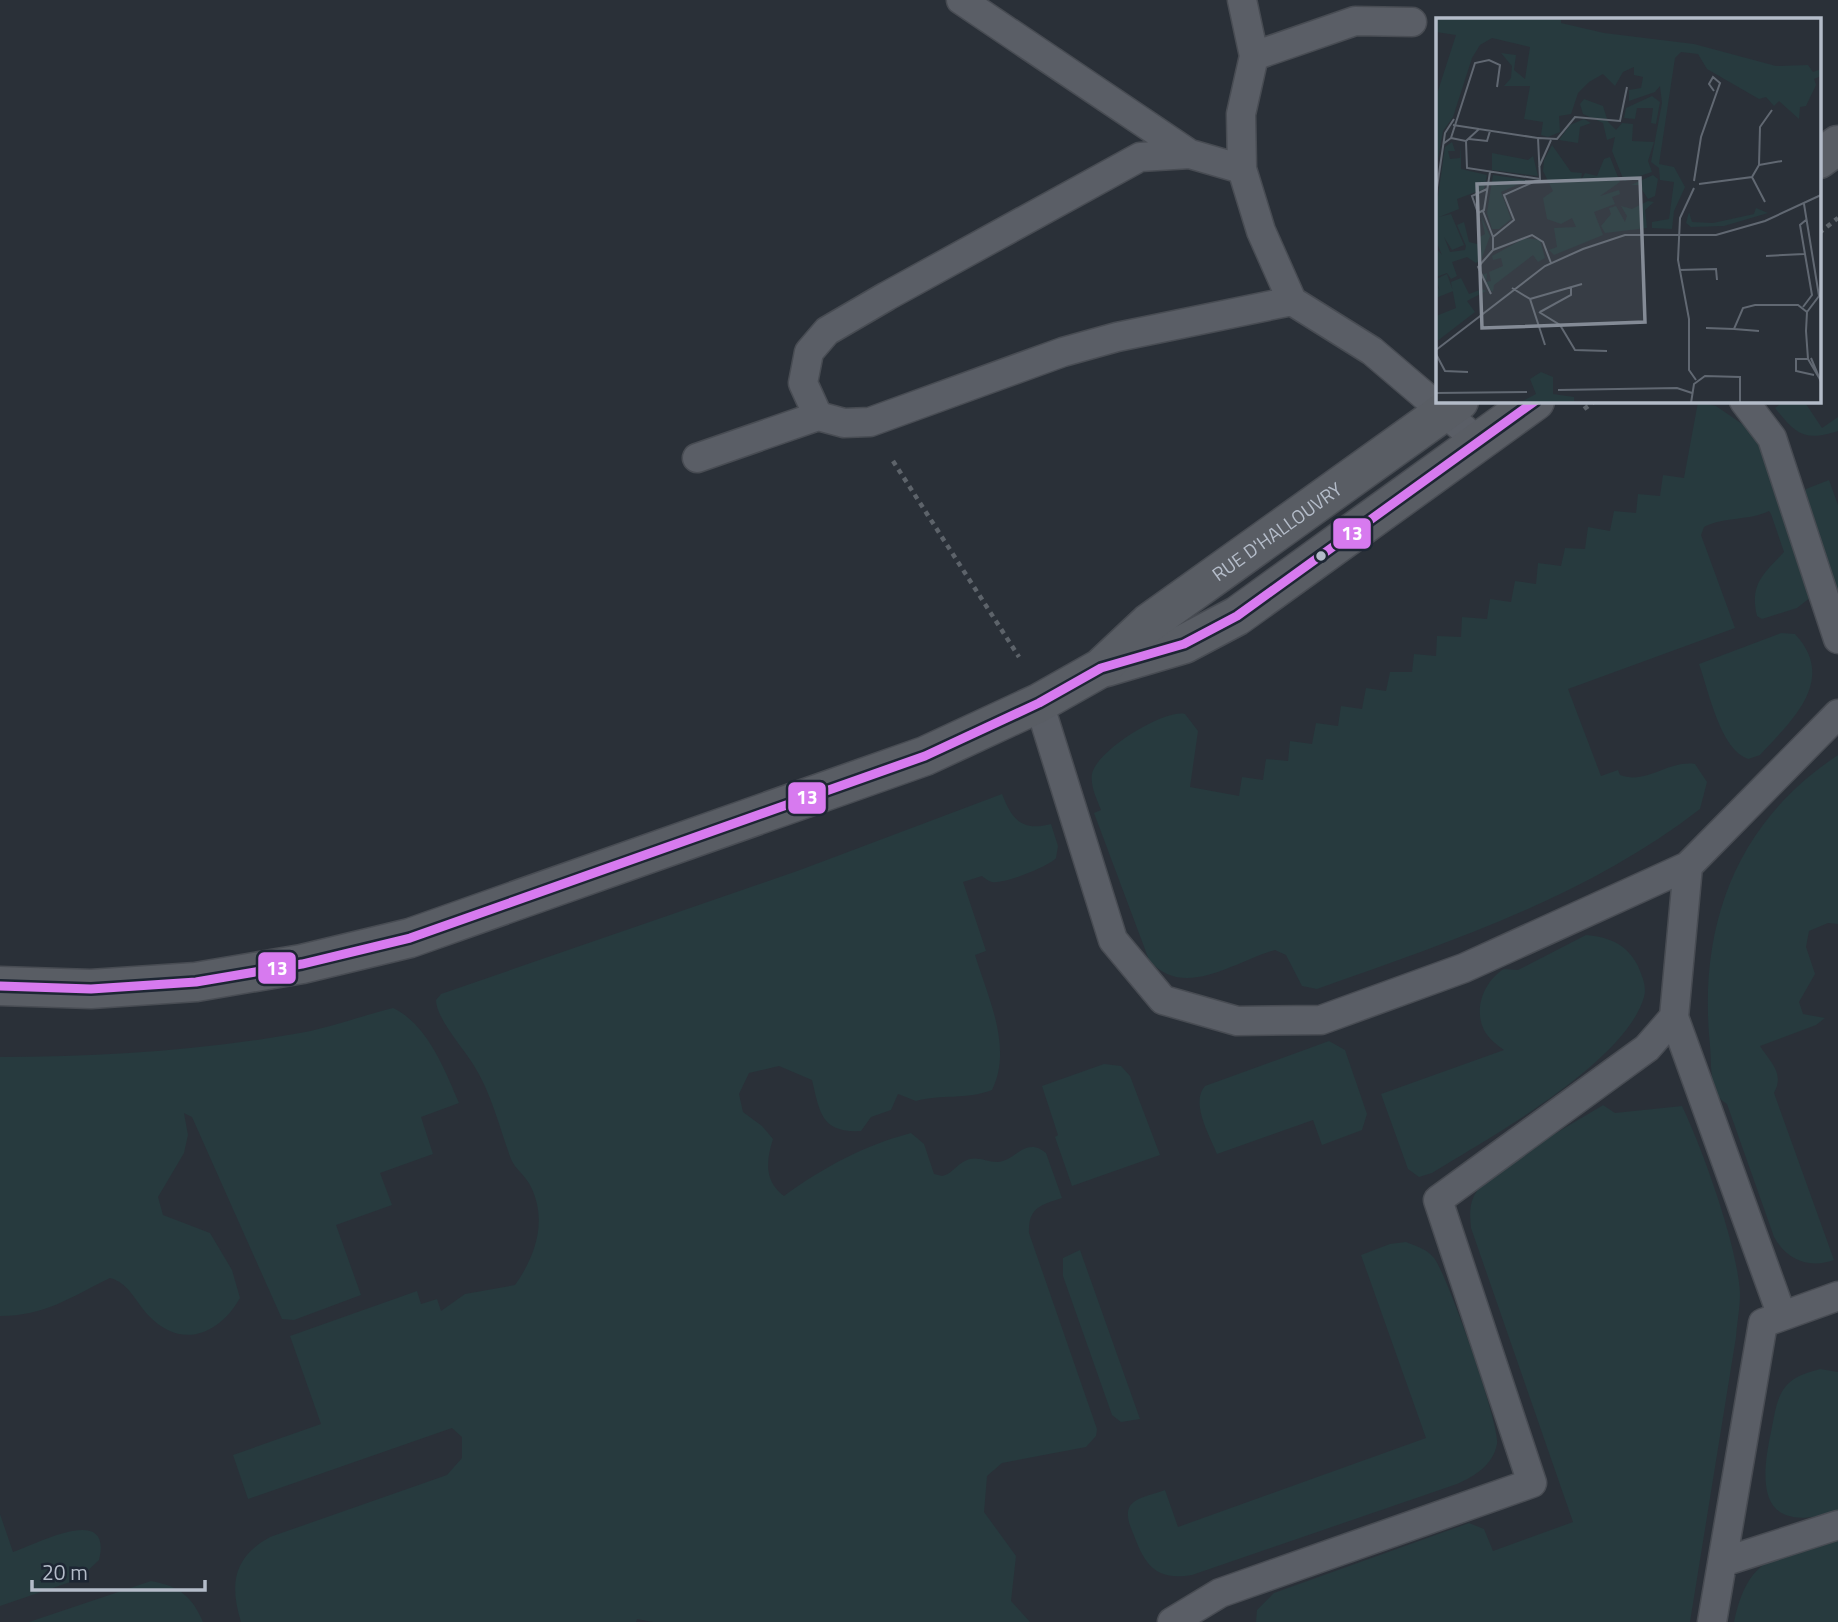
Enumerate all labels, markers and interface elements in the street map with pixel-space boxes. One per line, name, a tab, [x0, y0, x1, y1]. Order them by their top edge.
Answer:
inset map	[1436, 18, 1820, 402]
street label: RUE D'HALLOUVRY	[1205, 474, 1348, 588]
line badge: 13	[1332, 517, 1372, 550]
text: 13	[1341, 518, 1363, 547]
unlabelled marker	[1314, 549, 1328, 563]
line badge: 13	[787, 781, 827, 815]
text: 13	[796, 782, 818, 811]
line badge: 13	[257, 951, 297, 985]
text: 13	[266, 953, 288, 982]
scale bar	[32, 1548, 205, 1592]
text: 20 m	[42, 1556, 88, 1588]

